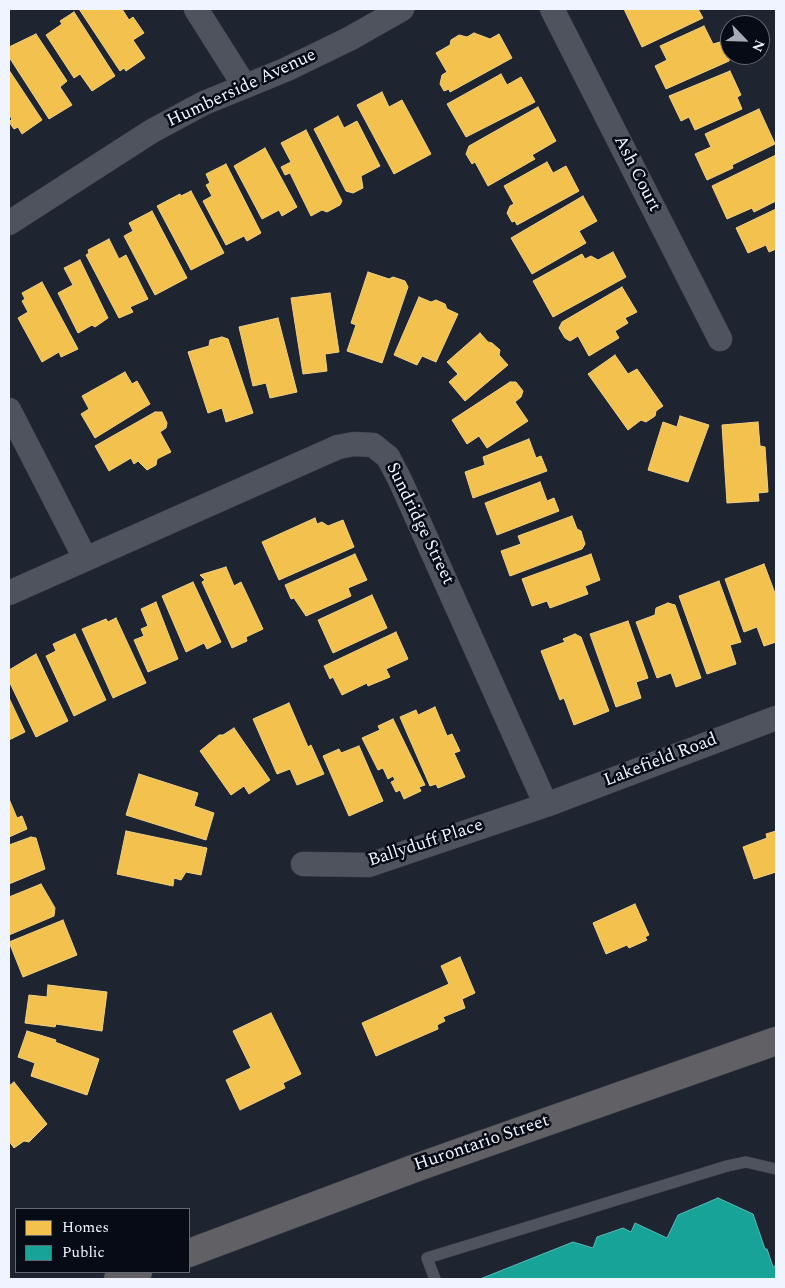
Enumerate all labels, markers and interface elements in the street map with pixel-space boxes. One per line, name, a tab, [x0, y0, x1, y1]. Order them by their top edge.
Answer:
north arrow	[720, 15, 770, 65]
text: N	[746, 36, 770, 55]
street label: Humberside Avenue	[164, 45, 320, 133]
street label: Ash Court	[608, 132, 664, 216]
street label: Sundridge Street	[380, 459, 458, 589]
street label: Lakefield Road	[601, 730, 721, 792]
street label: Ballyduff Place	[366, 815, 486, 873]
street label: Hurontario Street	[412, 1111, 552, 1177]
legend	[15, 1208, 190, 1273]
text: Homes	[62, 1216, 109, 1239]
text: Public	[62, 1241, 105, 1264]

